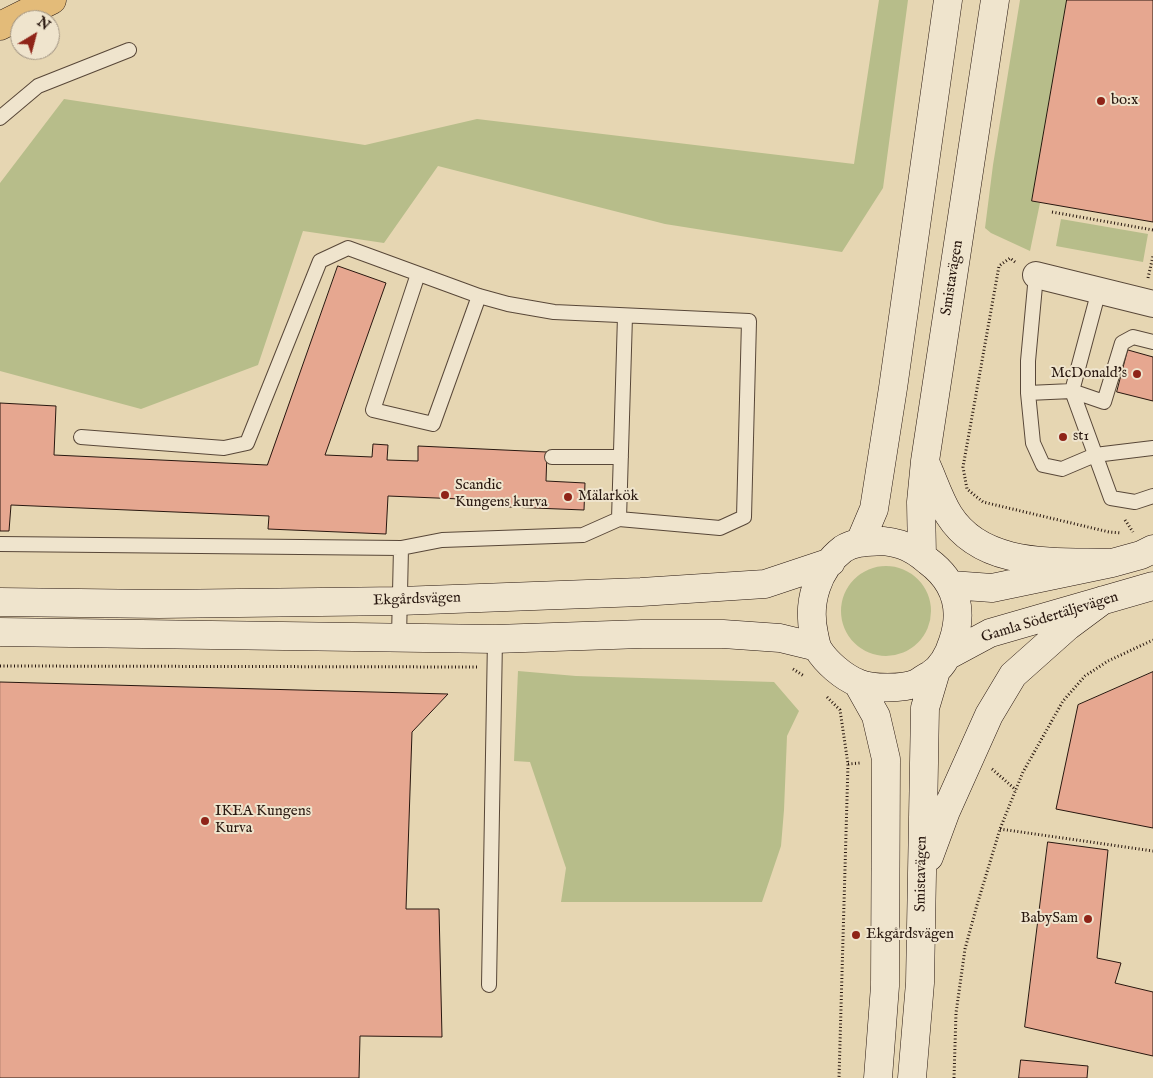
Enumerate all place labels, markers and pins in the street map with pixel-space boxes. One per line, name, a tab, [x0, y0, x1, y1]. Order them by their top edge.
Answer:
place label: bo:x	[1111, 92, 1138, 110]
marker: bo:x	[1095, 95, 1107, 107]
place label: McDonald's	[1051, 365, 1127, 383]
marker: McDonald's	[1131, 368, 1143, 380]
place label: st1	[1073, 428, 1089, 446]
marker: st1	[1057, 431, 1069, 443]
place label: Scandic Kungens kurva	[455, 477, 548, 512]
place label: Mälarkök	[578, 488, 639, 506]
marker: Scandic Kungens kurva	[439, 489, 451, 501]
marker: Mälarkök	[562, 491, 574, 503]
place label: IKEA Kungens Kurva	[215, 803, 311, 838]
marker: IKEA Kungens Kurva	[199, 815, 211, 827]
place label: BabySam	[1021, 910, 1078, 928]
marker: BabySam	[1082, 913, 1094, 925]
place label: Ekgårdsvägen	[866, 926, 954, 944]
marker: Ekgårdsvägen	[850, 929, 862, 941]

